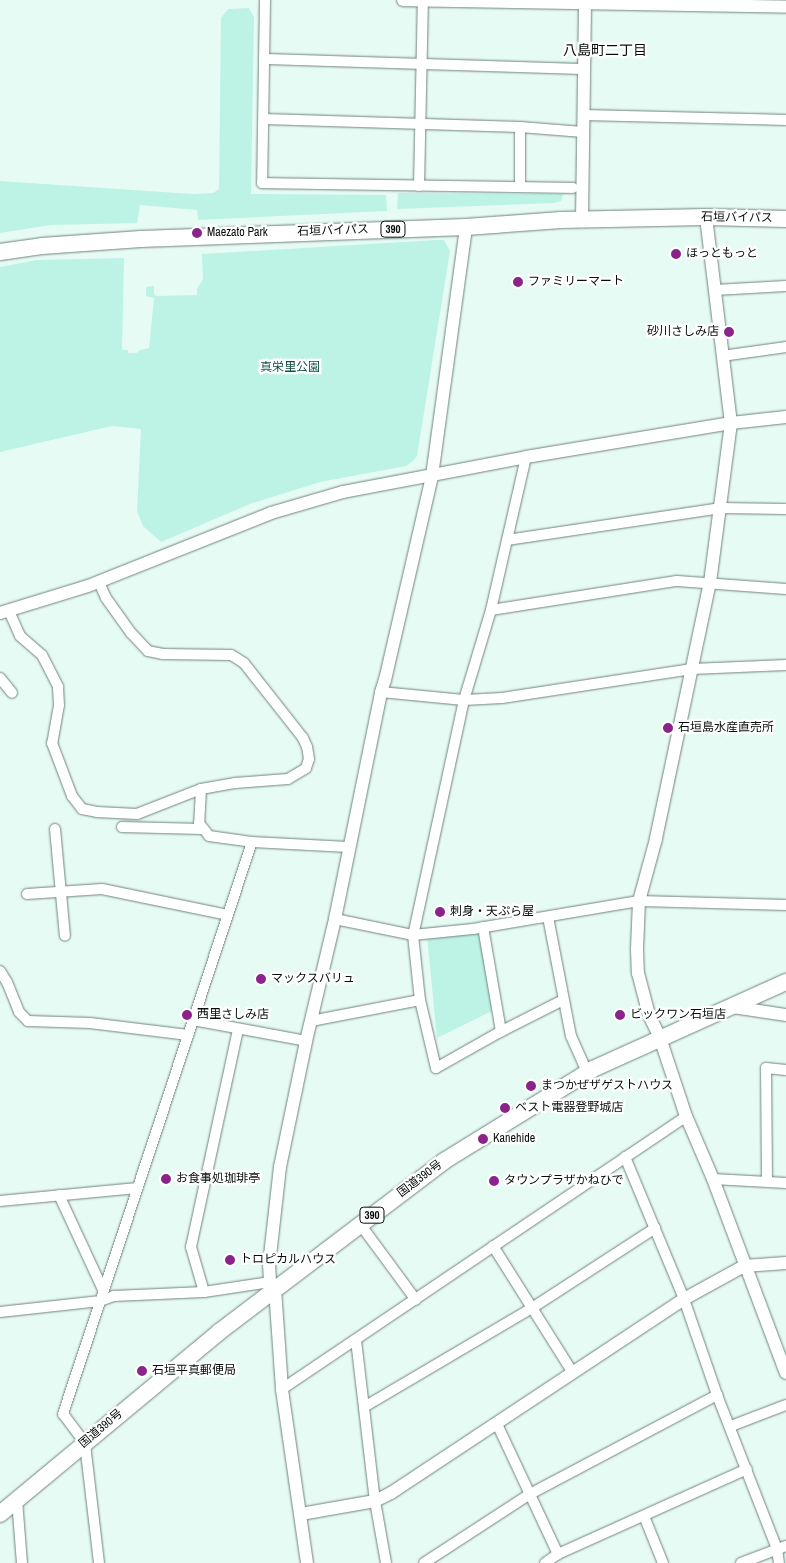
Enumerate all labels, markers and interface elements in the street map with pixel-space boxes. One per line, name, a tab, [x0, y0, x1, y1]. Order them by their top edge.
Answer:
district label: 八島町二丁目	[563, 42, 647, 58]
street label: 石垣バイパス	[701, 210, 773, 226]
road number: 390	[379, 220, 407, 238]
street label: 石垣バイパス	[297, 223, 369, 239]
place label: Maezato Park	[207, 226, 268, 240]
marker: Maezato Park	[191, 227, 203, 239]
place label: ほっともっと	[686, 247, 758, 261]
marker: ほっともっと	[670, 248, 682, 260]
place label: ファミリーマート	[528, 275, 624, 289]
marker: ファミリーマート	[512, 276, 524, 288]
place label: 砂川さしみ店	[647, 325, 719, 339]
marker: 砂川さしみ店	[723, 326, 735, 338]
park label: 真栄里公園	[260, 361, 320, 375]
place label: 石垣島水産直売所	[678, 721, 774, 735]
marker: 石垣島水産直売所	[662, 722, 674, 734]
place label: 刺身・天ぷら屋	[450, 905, 534, 919]
marker: 刺身・天ぷら屋	[434, 906, 446, 918]
place label: マックスバリュ	[271, 972, 355, 986]
marker: マックスバリュ	[255, 973, 267, 985]
place label: 西里さしみ店	[197, 1008, 269, 1022]
place label: ビックワン石垣店	[630, 1008, 726, 1022]
marker: 西里さしみ店	[181, 1009, 193, 1021]
marker: ビックワン石垣店	[614, 1009, 626, 1021]
place label: まつかぜザゲストハウス	[541, 1079, 673, 1093]
marker: まつかぜザゲストハウス	[525, 1080, 537, 1092]
place label: ベスト電器登野城店	[515, 1101, 623, 1115]
marker: ベスト電器登野城店	[499, 1102, 511, 1114]
place label: Kanehide	[493, 1132, 535, 1146]
marker: Kanehide	[477, 1133, 489, 1145]
street label: 国道390号	[395, 1157, 445, 1201]
place label: お食事処珈琲亭	[176, 1172, 260, 1186]
marker: お食事処珈琲亭	[160, 1173, 172, 1185]
place label: タウンプラザかねひで	[504, 1174, 624, 1188]
marker: タウンプラザかねひで	[488, 1175, 500, 1187]
road number: 390	[358, 1206, 386, 1224]
place label: トロピカルハウス	[240, 1253, 336, 1267]
marker: トロピカルハウス	[224, 1254, 236, 1266]
place label: 石垣平真郵便局	[152, 1364, 236, 1378]
marker: 石垣平真郵便局	[136, 1365, 148, 1377]
street label: 国道390号	[76, 1407, 126, 1451]

